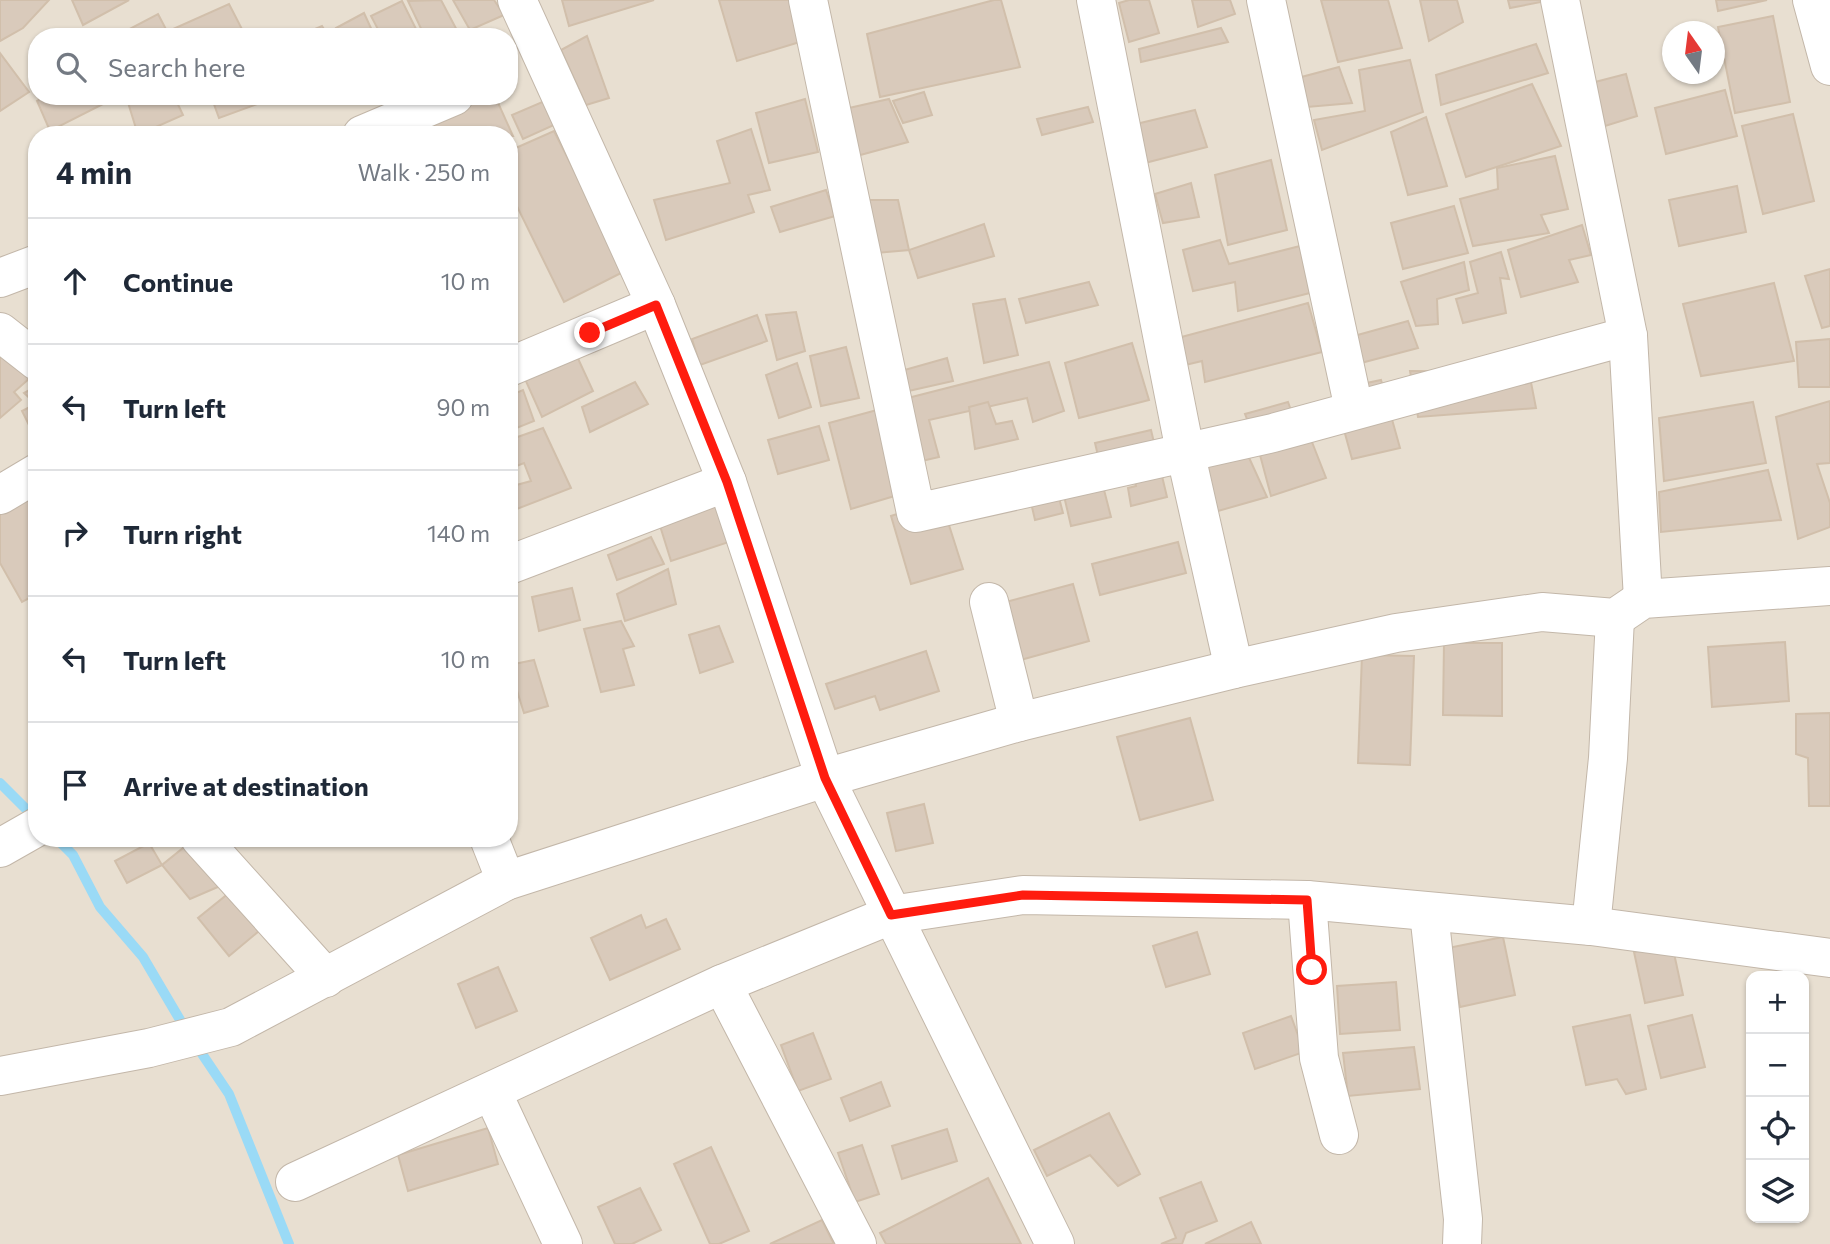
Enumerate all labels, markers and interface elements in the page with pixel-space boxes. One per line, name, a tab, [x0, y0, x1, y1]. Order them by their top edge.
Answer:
north arrow	[1662, 21, 1725, 84]
search box	[28, 28, 518, 105]
icon: search	[52, 48, 90, 86]
text: Search here	[108, 51, 246, 82]
text: 4 min	[56, 153, 132, 190]
text: Walk · 250 m	[358, 158, 490, 186]
icon: ahead	[56, 262, 94, 300]
text: Continue	[123, 266, 233, 297]
text: 10 m	[441, 267, 490, 295]
route end	[574, 317, 605, 348]
icon: left	[56, 388, 94, 426]
text: Turn left	[123, 392, 226, 423]
text: 90 m	[437, 393, 490, 421]
icon: right	[56, 514, 94, 552]
text: Turn right	[123, 518, 242, 549]
text: 140 m	[427, 519, 490, 547]
icon: left	[56, 640, 94, 678]
text: Turn left	[123, 644, 226, 675]
text: 10 m	[441, 645, 490, 673]
icon: arrive	[56, 766, 94, 804]
text: Arrive at destination	[123, 770, 369, 801]
route start	[1296, 954, 1327, 985]
map controls	[1746, 971, 1809, 1223]
button: +	[1746, 971, 1809, 1034]
button: −	[1746, 1034, 1809, 1097]
button: locate	[1746, 1097, 1809, 1160]
button: layers	[1746, 1160, 1809, 1223]

